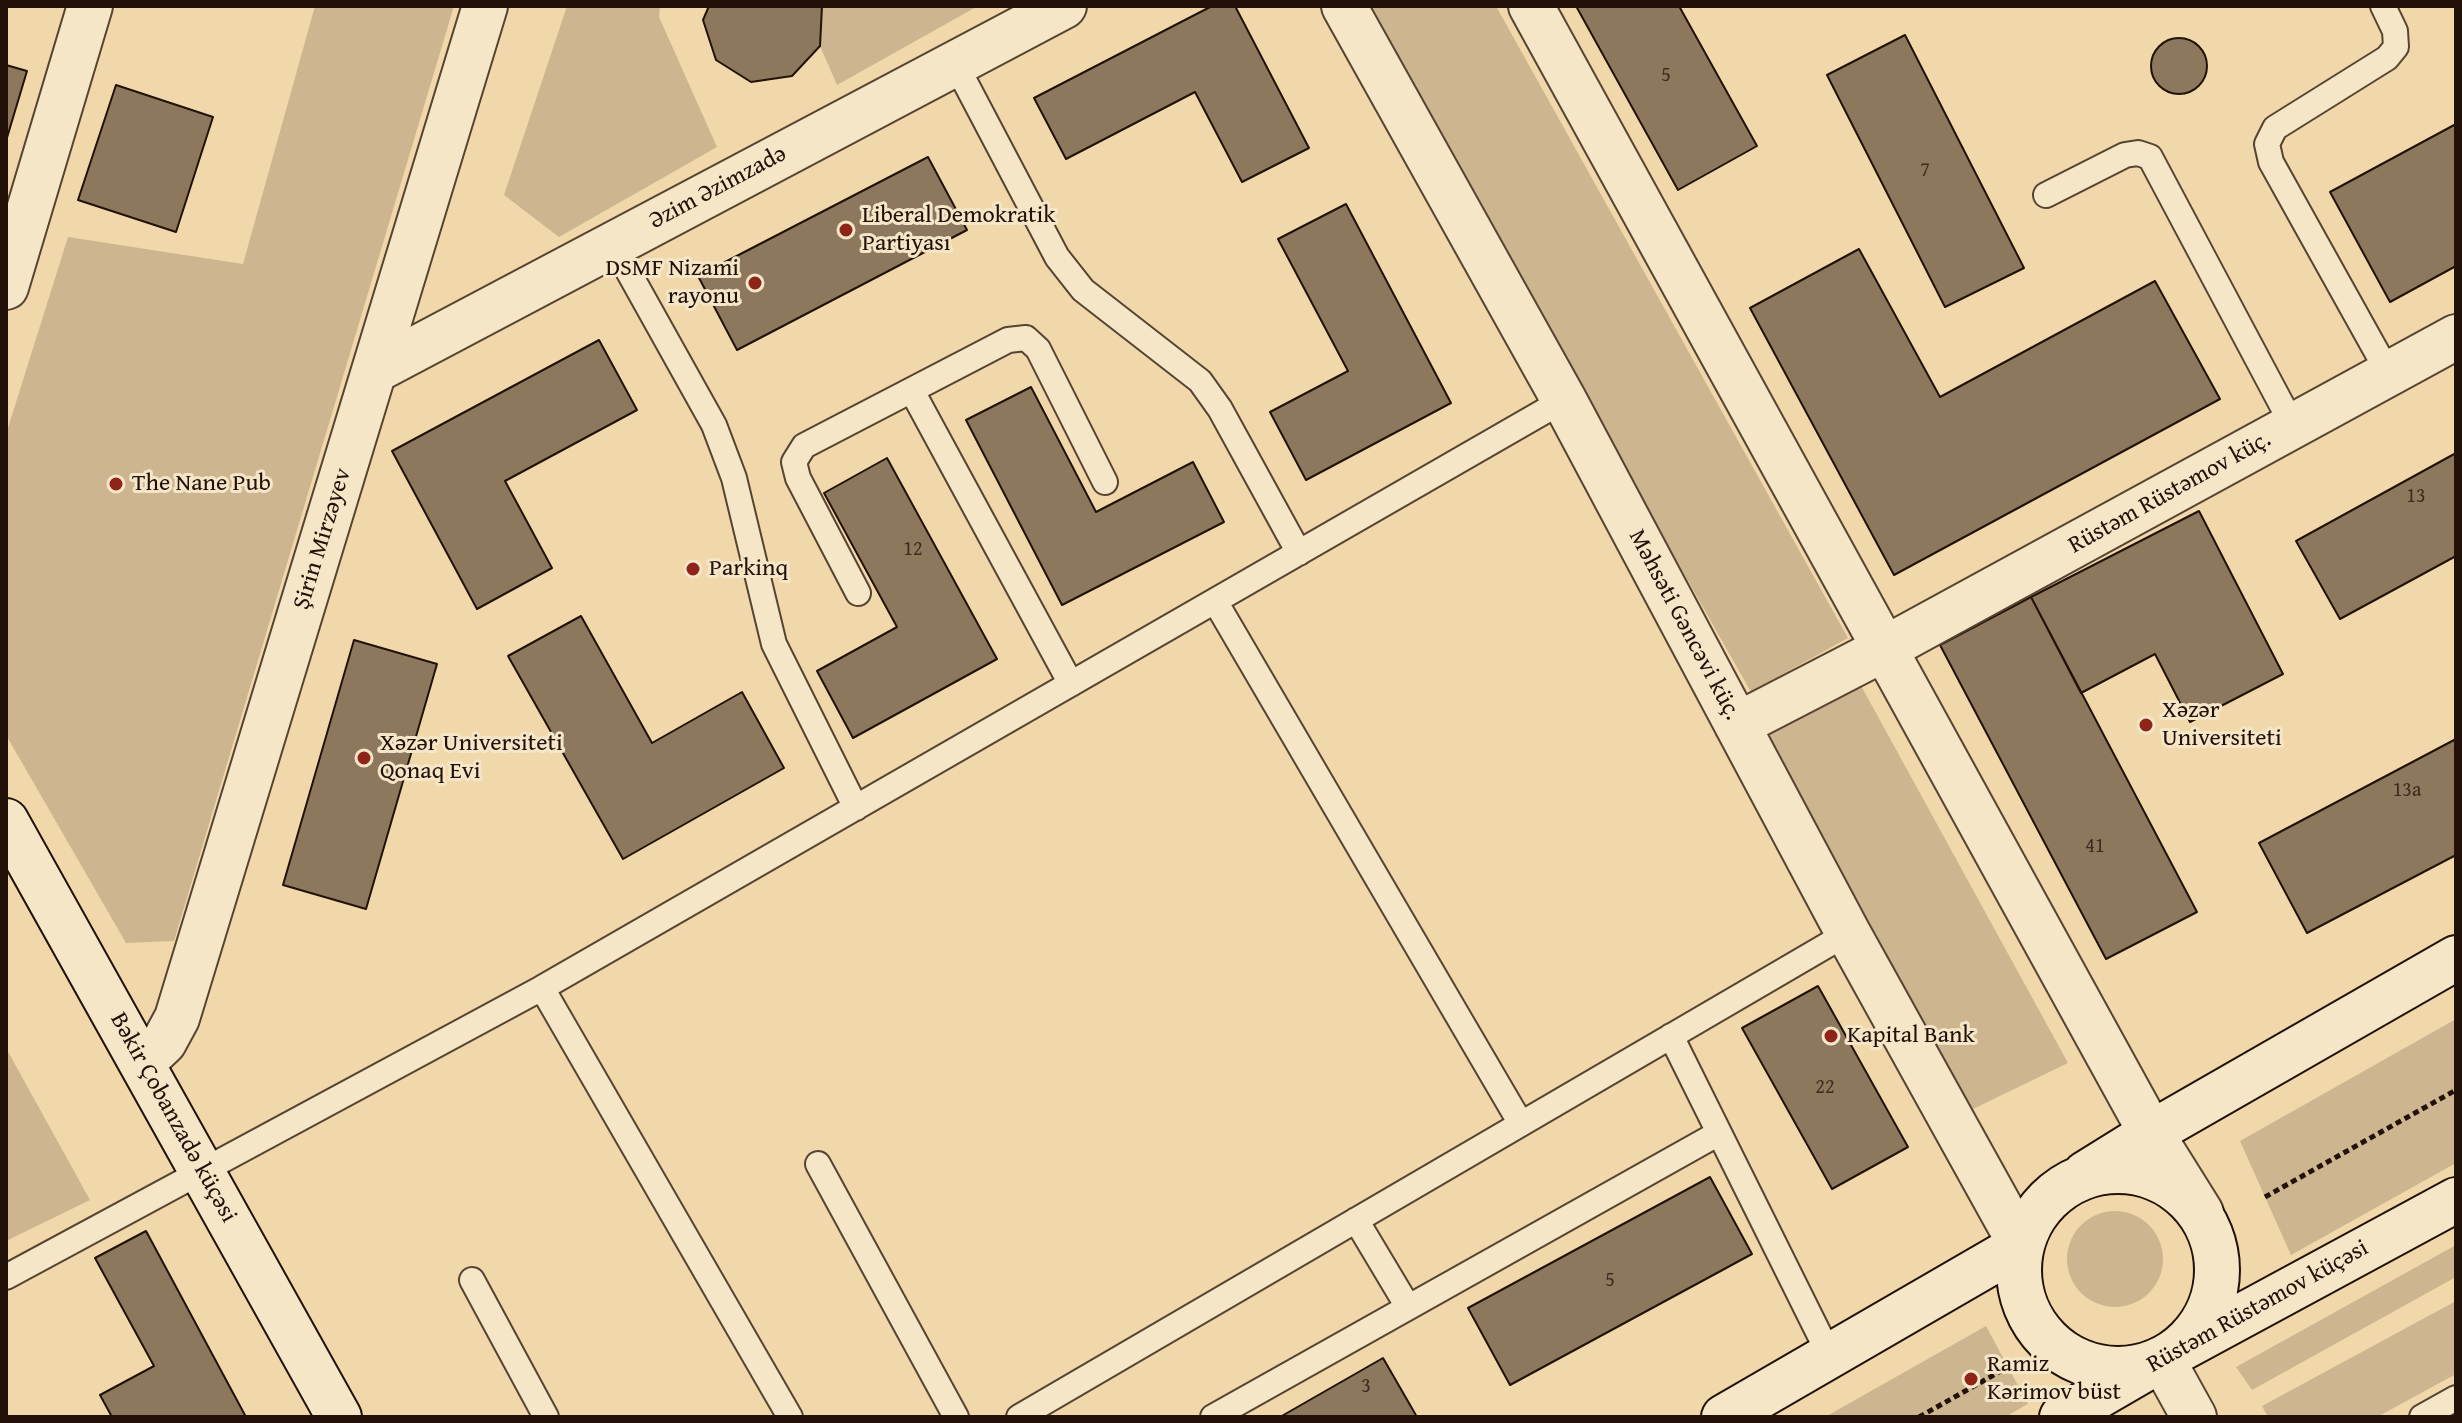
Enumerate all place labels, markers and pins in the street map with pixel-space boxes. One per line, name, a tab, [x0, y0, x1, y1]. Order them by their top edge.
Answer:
place label: Liberal Demokratik Partiyası	[862, 202, 1055, 258]
marker: Liberal Demokratik Partiyası	[837, 221, 855, 239]
place label: DSMF Nizami rayonu	[605, 255, 739, 311]
marker: DSMF Nizami rayonu	[746, 274, 764, 292]
place label: The Nane Pub	[132, 470, 271, 498]
marker: The Nane Pub	[107, 475, 125, 493]
place label: Parkinq	[709, 555, 788, 583]
marker: Parkinq	[684, 560, 702, 578]
place label: Xəzər Universiteti	[2162, 697, 2282, 753]
marker: Xəzər Universiteti	[2137, 716, 2155, 734]
place label: Xəzər Universiteti Qonaq Evi	[380, 730, 563, 786]
marker: Xəzər Universiteti Qonaq Evi	[355, 749, 373, 767]
place label: Kapital Bank	[1847, 1022, 1975, 1050]
marker: Kapital Bank	[1822, 1027, 1840, 1045]
place label: Ramiz Kərimov büst	[1987, 1351, 2121, 1407]
marker: Ramiz Kərimov büst	[1962, 1370, 1980, 1388]

